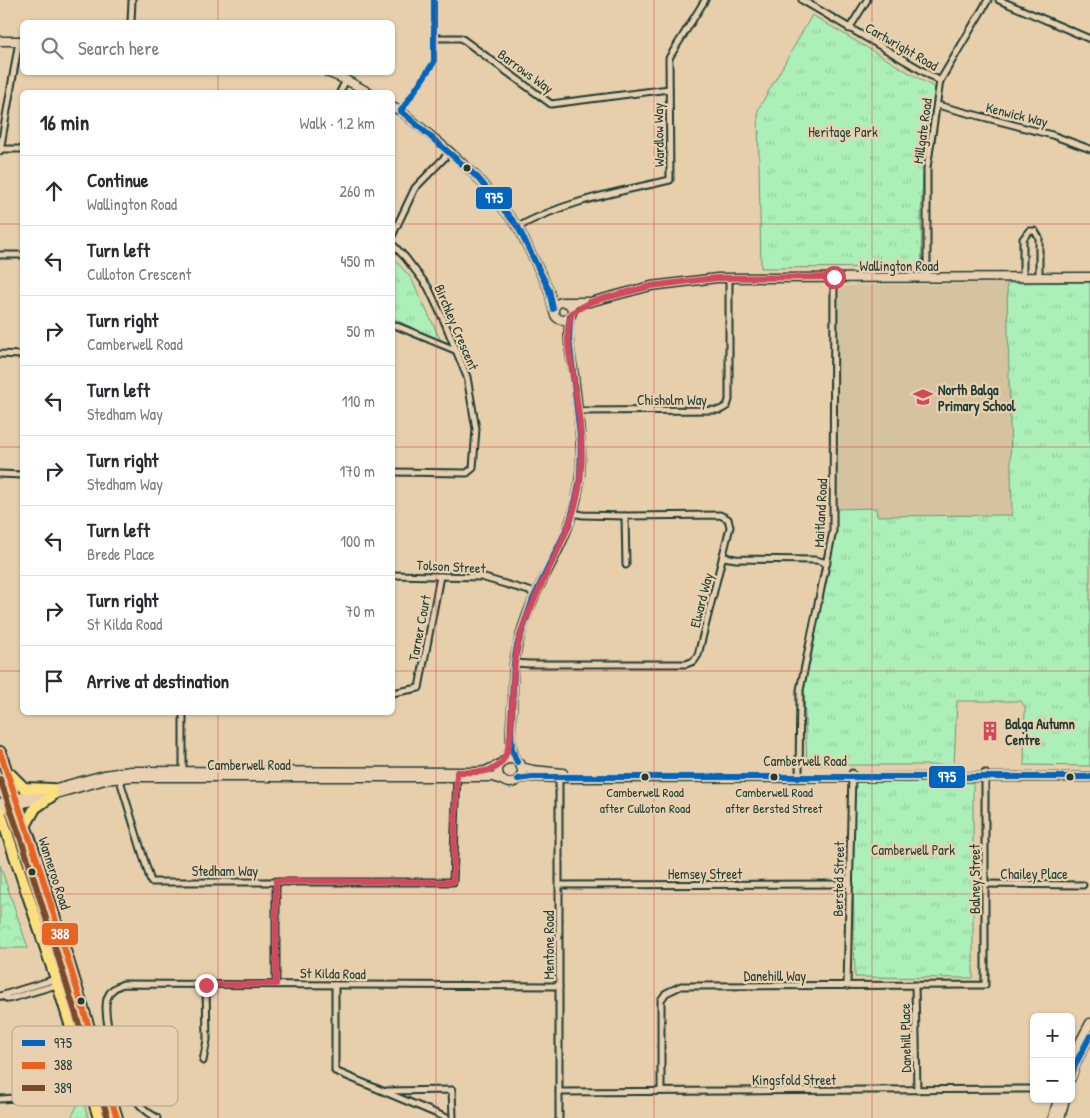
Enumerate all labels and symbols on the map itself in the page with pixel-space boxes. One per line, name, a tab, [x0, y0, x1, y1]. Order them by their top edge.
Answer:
street label: Cartwright Road	[861, 17, 942, 76]
street label: Barrows Way	[494, 44, 558, 98]
street label: Millgate Road	[908, 97, 937, 165]
street label: Kenwick Way	[984, 97, 1050, 132]
street label: Wardlow Way	[648, 103, 669, 167]
park label: Heritage Park	[808, 122, 878, 142]
unlabelled marker	[462, 163, 472, 173]
line badge: 975	[475, 186, 513, 210]
text: 975	[485, 188, 503, 207]
street label: Wallington Road	[860, 256, 939, 276]
route start	[823, 266, 846, 289]
street label: Birchley Crescent	[429, 281, 484, 373]
place label: North Balga Primary School	[938, 380, 1016, 417]
school or university icon: North Balga Primary School	[912, 386, 934, 408]
street label: Chisholm Way	[637, 390, 707, 410]
street label: Maitland Road	[809, 478, 831, 548]
street label: Tolson Street	[416, 555, 486, 577]
street label: Elward Way	[685, 570, 718, 630]
street label: Tarner Court	[403, 593, 435, 663]
place label: Balga Autumn Centre	[1005, 714, 1075, 749]
building icon: Balga Autumn Centre	[979, 720, 1001, 742]
street label: Camberwell Road	[763, 751, 847, 770]
street label: Camberwell Road	[207, 755, 291, 774]
line badge: 975	[928, 765, 966, 789]
text: 975	[938, 767, 956, 786]
marker: Camberwell Road after Culloton Road	[640, 772, 650, 782]
marker: Camberwell Road after Bersted Street	[769, 772, 779, 782]
unlabelled marker	[1065, 772, 1075, 782]
place label: Camberwell Road after Culloton Road	[600, 783, 690, 817]
place label: Camberwell Road after Bersted Street	[725, 783, 823, 817]
street label: Wanneroo Road	[34, 834, 76, 912]
park label: Camberwell Park	[871, 840, 955, 859]
street label: Bersted Street	[828, 841, 848, 917]
street label: Balney Street	[965, 844, 985, 914]
street label: Stedham Way	[192, 861, 258, 881]
street label: Hemsey Street	[668, 864, 742, 884]
street label: Chailey Place	[1000, 864, 1068, 884]
unlabelled marker	[27, 867, 37, 877]
street label: Mentone Road	[539, 910, 558, 979]
line badge: 388	[41, 922, 79, 946]
text: 388	[51, 924, 69, 943]
street label: St Kilda Road	[300, 963, 367, 983]
street label: Danehill Way	[744, 966, 806, 986]
route end	[195, 974, 218, 997]
unlabelled marker	[76, 996, 86, 1006]
street label: Danehill Place	[895, 1003, 915, 1073]
legend	[12, 1026, 178, 1106]
text: 975	[54, 1033, 72, 1052]
text: 388	[54, 1055, 72, 1074]
street label: Kingsfold Street	[752, 1070, 836, 1090]
text: 389	[54, 1078, 71, 1097]

